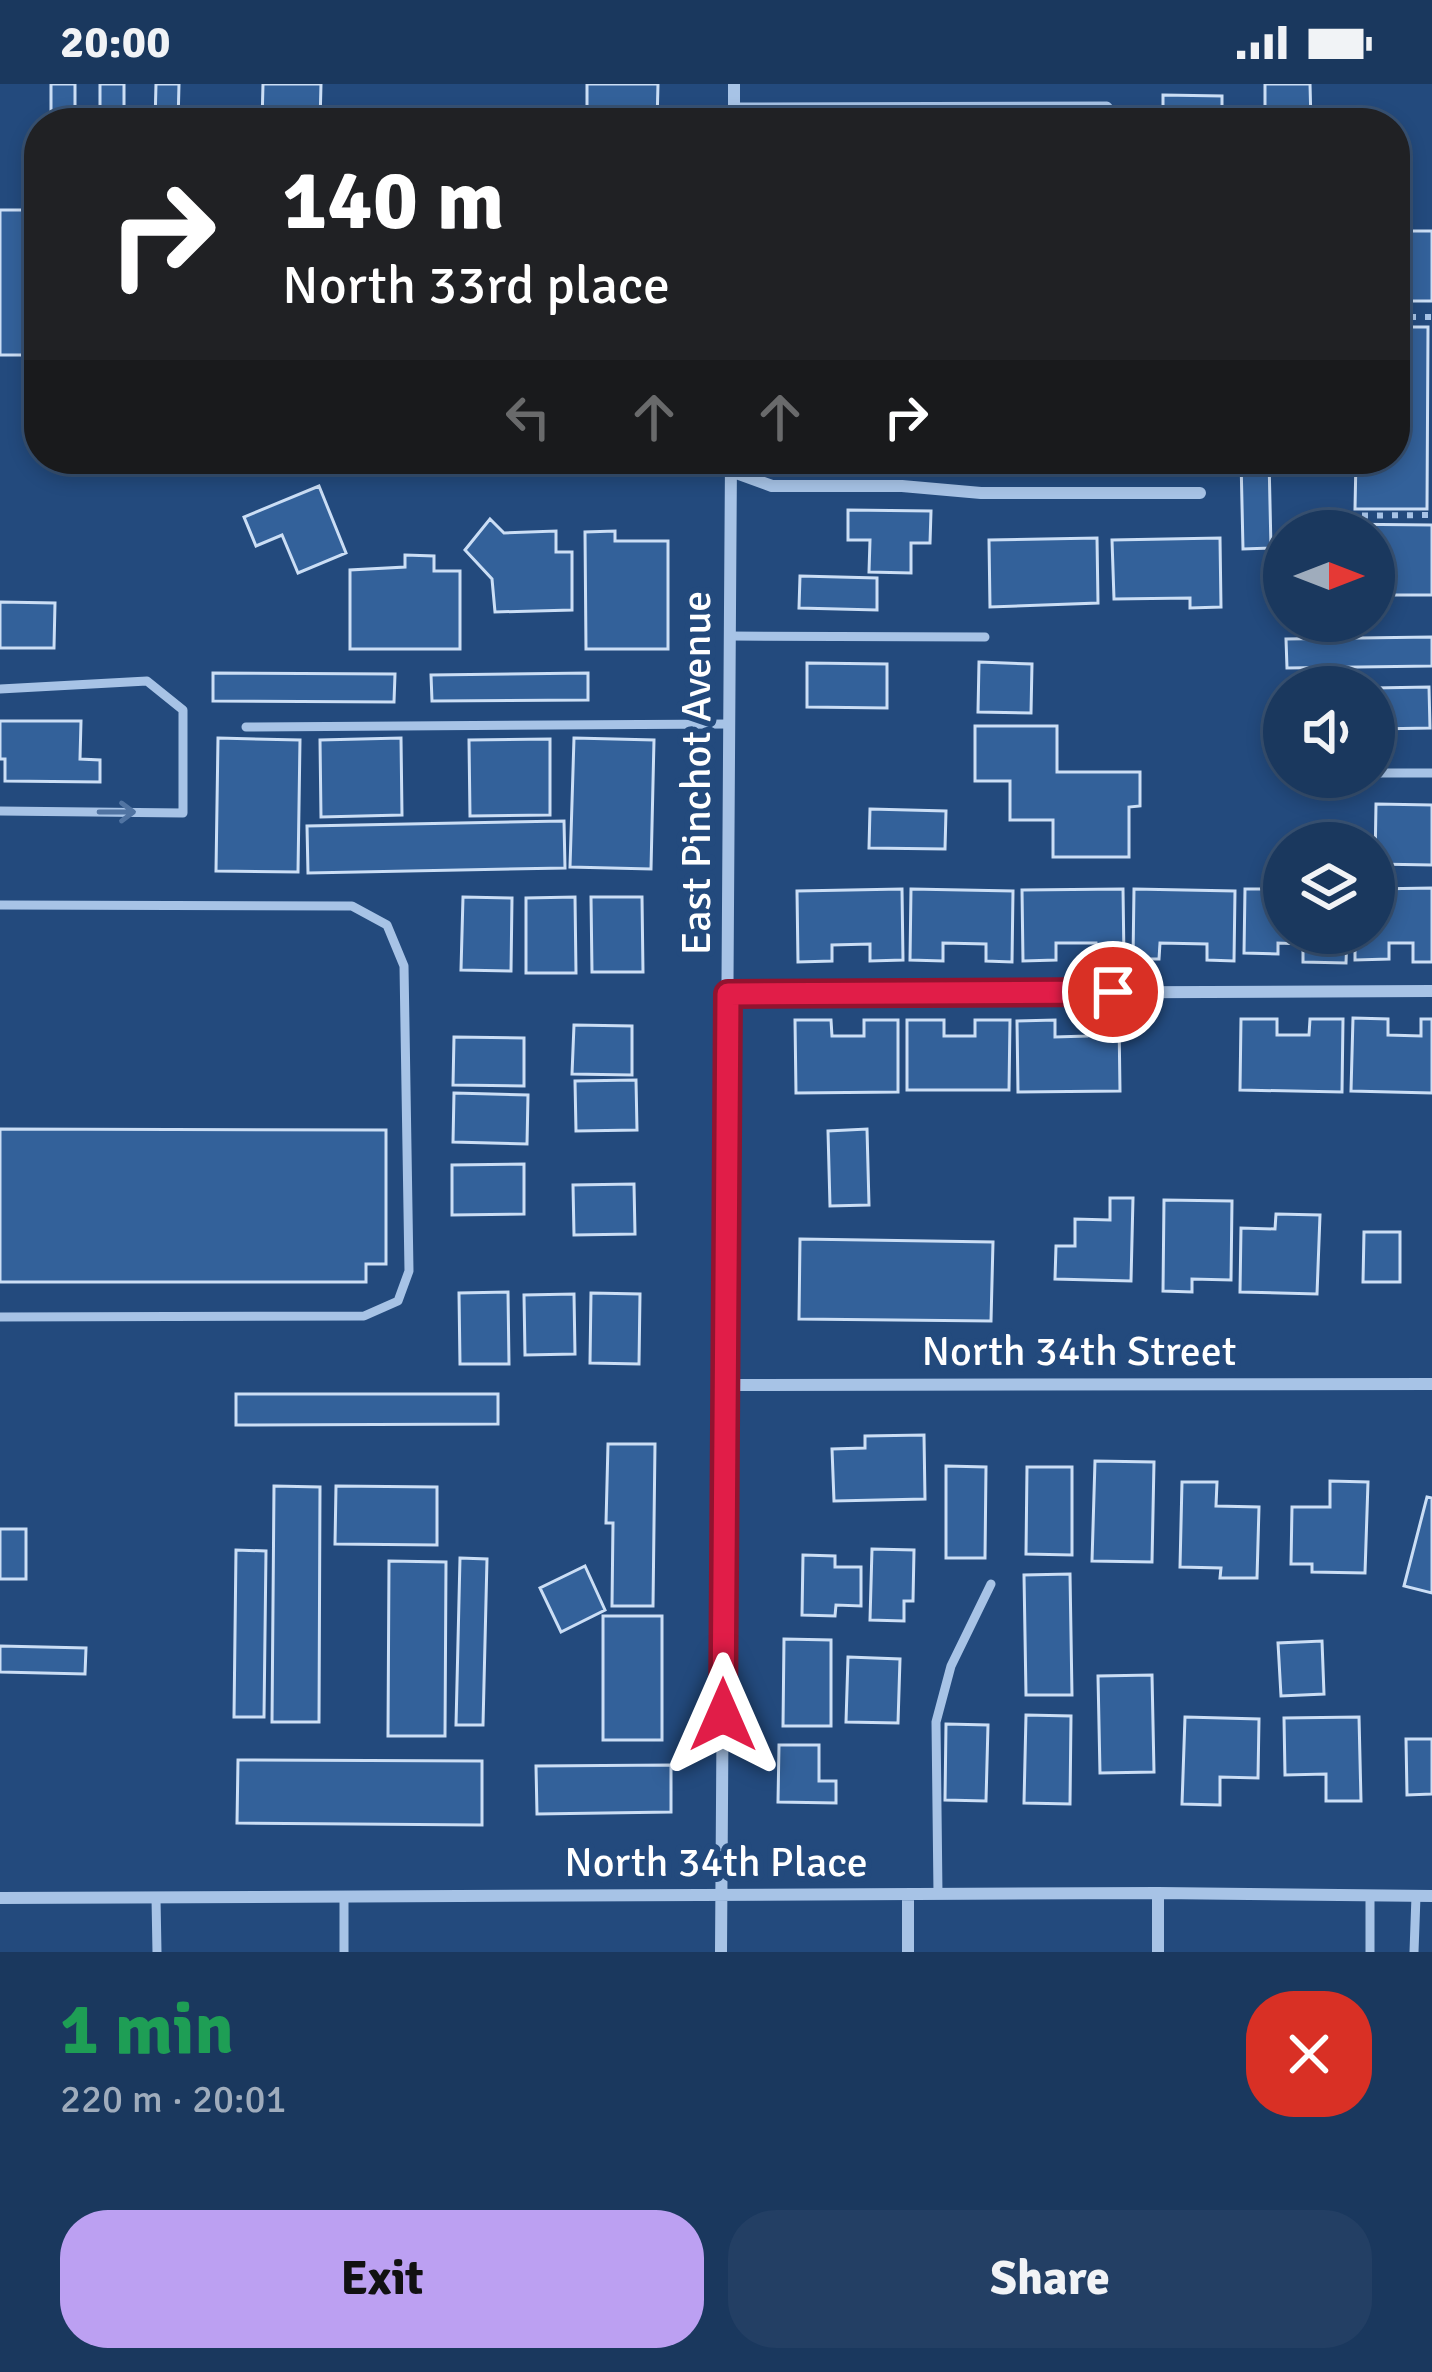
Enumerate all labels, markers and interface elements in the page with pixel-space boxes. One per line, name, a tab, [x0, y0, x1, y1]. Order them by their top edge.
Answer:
text: 20:00	[60, 15, 170, 70]
text: 140 m	[282, 149, 504, 253]
icon: right	[84, 156, 240, 312]
text: North 33rd place	[282, 252, 670, 319]
icon: left	[495, 384, 561, 450]
icon: ahead	[621, 384, 687, 450]
icon: ahead	[747, 384, 813, 450]
icon: right	[873, 384, 939, 450]
north arrow	[1263, 510, 1395, 642]
map controls	[1263, 510, 1395, 954]
street label: East Pinchot Avenue	[671, 591, 722, 955]
button: sound	[1263, 666, 1395, 798]
one-way arrow	[97, 801, 136, 823]
button: layers	[1263, 822, 1395, 954]
pin	[1062, 941, 1164, 1043]
icon: arrive	[1080, 959, 1146, 1025]
street label: North 34th Street	[921, 1326, 1237, 1377]
position arrow	[660, 1652, 786, 1778]
street label: North 34th Place	[564, 1837, 868, 1888]
text: 1 min	[60, 1985, 234, 2074]
button: close	[1246, 1991, 1372, 2117]
text: 220 m · 20:01	[60, 2075, 287, 2123]
button: Exit	[60, 2210, 704, 2348]
button: Share	[728, 2210, 1372, 2348]

